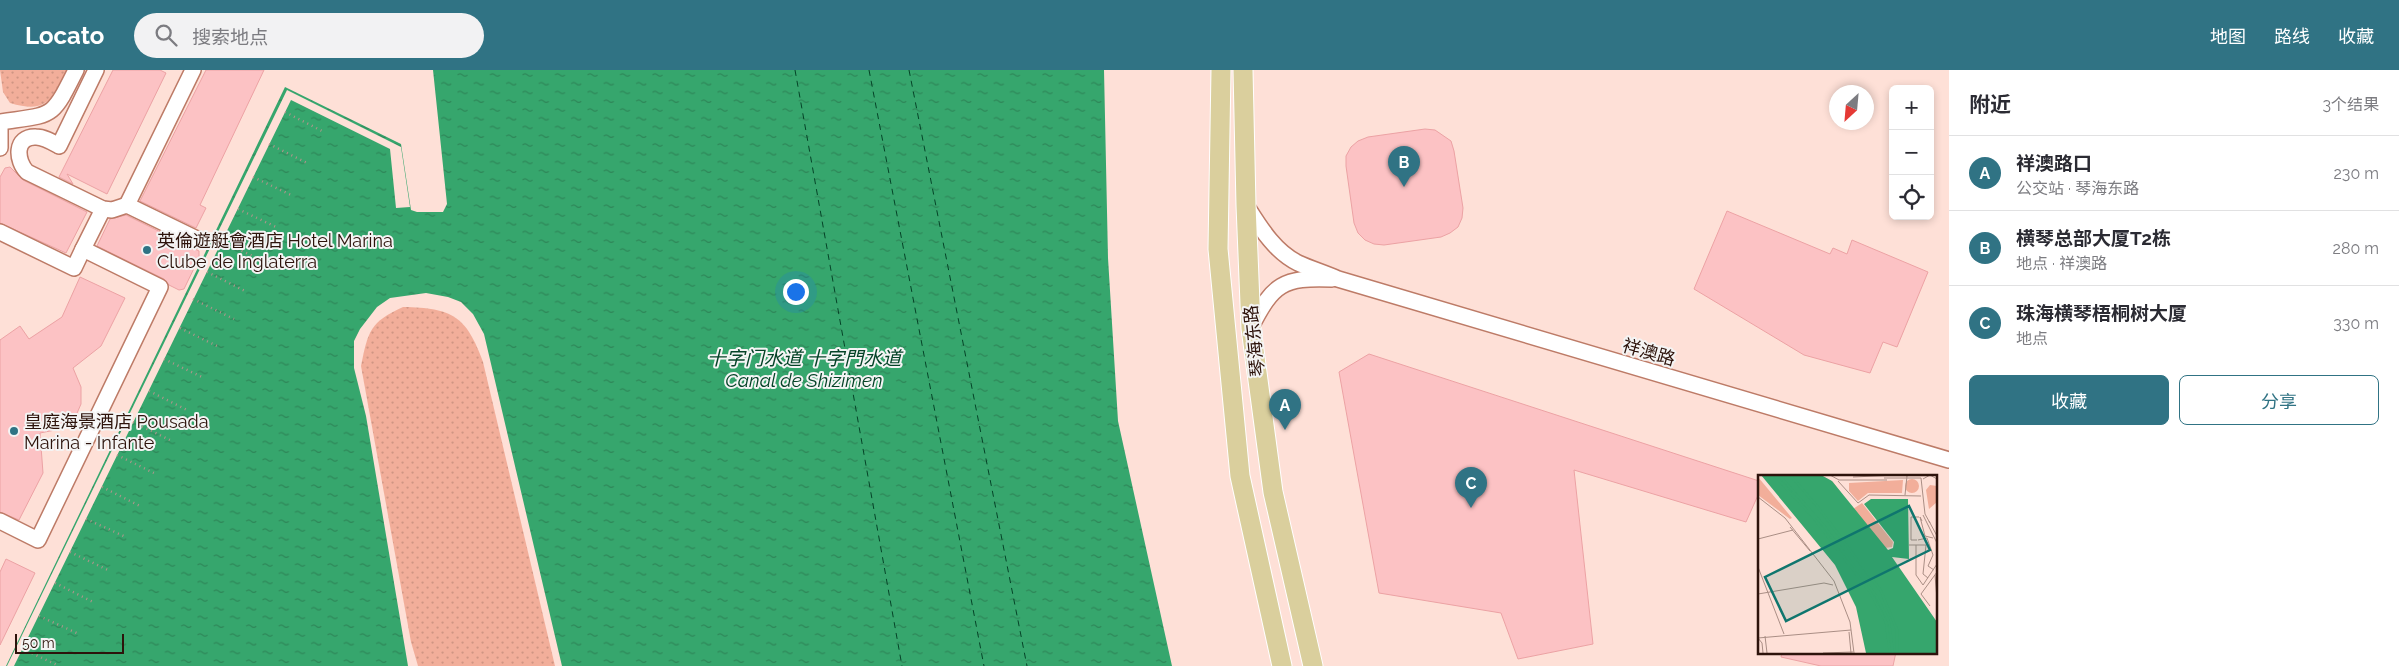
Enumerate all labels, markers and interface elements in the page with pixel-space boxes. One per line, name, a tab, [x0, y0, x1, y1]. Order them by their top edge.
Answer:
search box	[134, 13, 484, 58]
text: Locato	[25, 21, 104, 50]
icon: search	[152, 21, 180, 49]
text: 搜索地点	[192, 26, 268, 48]
text: 地图	[2210, 26, 2246, 47]
text: 路线	[2274, 26, 2310, 47]
text: 收藏	[2338, 26, 2374, 47]
north arrow	[1829, 85, 1874, 130]
map controls	[1889, 85, 1934, 220]
button: +	[1889, 85, 1934, 130]
text: 附近	[1969, 92, 2011, 117]
text: 3个结果	[2322, 95, 2379, 114]
button: −	[1889, 130, 1934, 175]
pin: B	[1388, 146, 1420, 187]
text: 祥澳路口	[2016, 152, 2092, 174]
text: A	[1980, 164, 1990, 183]
text: 230 m	[2334, 164, 2379, 183]
button: locate	[1889, 175, 1934, 220]
text: 公交站 · 琴海东路	[2016, 179, 2139, 198]
text: 横琴总部大厦T2栋	[2016, 227, 2171, 249]
place label: 英倫遊艇會酒店 Hotel Marina Clube de Inglaterra	[157, 230, 393, 272]
text: B	[1980, 239, 1990, 258]
text: 280 m	[2333, 239, 2379, 258]
marker: 英倫遊艇會酒店 Hotel Marina Clube de Inglaterra	[141, 244, 153, 256]
text: 地点 · 祥澳路	[2016, 254, 2107, 273]
your location	[783, 279, 809, 305]
text: 珠海横琴梧桐树大厦	[2016, 302, 2187, 324]
street label: 琴海东路	[1240, 304, 1268, 378]
text: C	[1980, 314, 1990, 333]
text: 330 m	[2333, 314, 2379, 333]
text: 地点	[2016, 329, 2048, 348]
street label: 祥澳路	[1620, 334, 1678, 370]
water label: 十字门水道 十字門水道 Canal de Shizimen	[707, 347, 904, 391]
button: 收藏	[1969, 375, 2169, 425]
button: 分享	[2179, 375, 2379, 425]
pin: A	[1269, 389, 1301, 430]
place label: 皇庭海景酒店 Pousada Marina - Infante	[24, 411, 209, 453]
marker: 皇庭海景酒店 Pousada Marina - Infante	[8, 425, 20, 437]
pin: C	[1455, 467, 1487, 508]
inset map	[1758, 475, 1936, 654]
scale bar	[15, 631, 124, 654]
text: 50 m	[22, 635, 55, 651]

